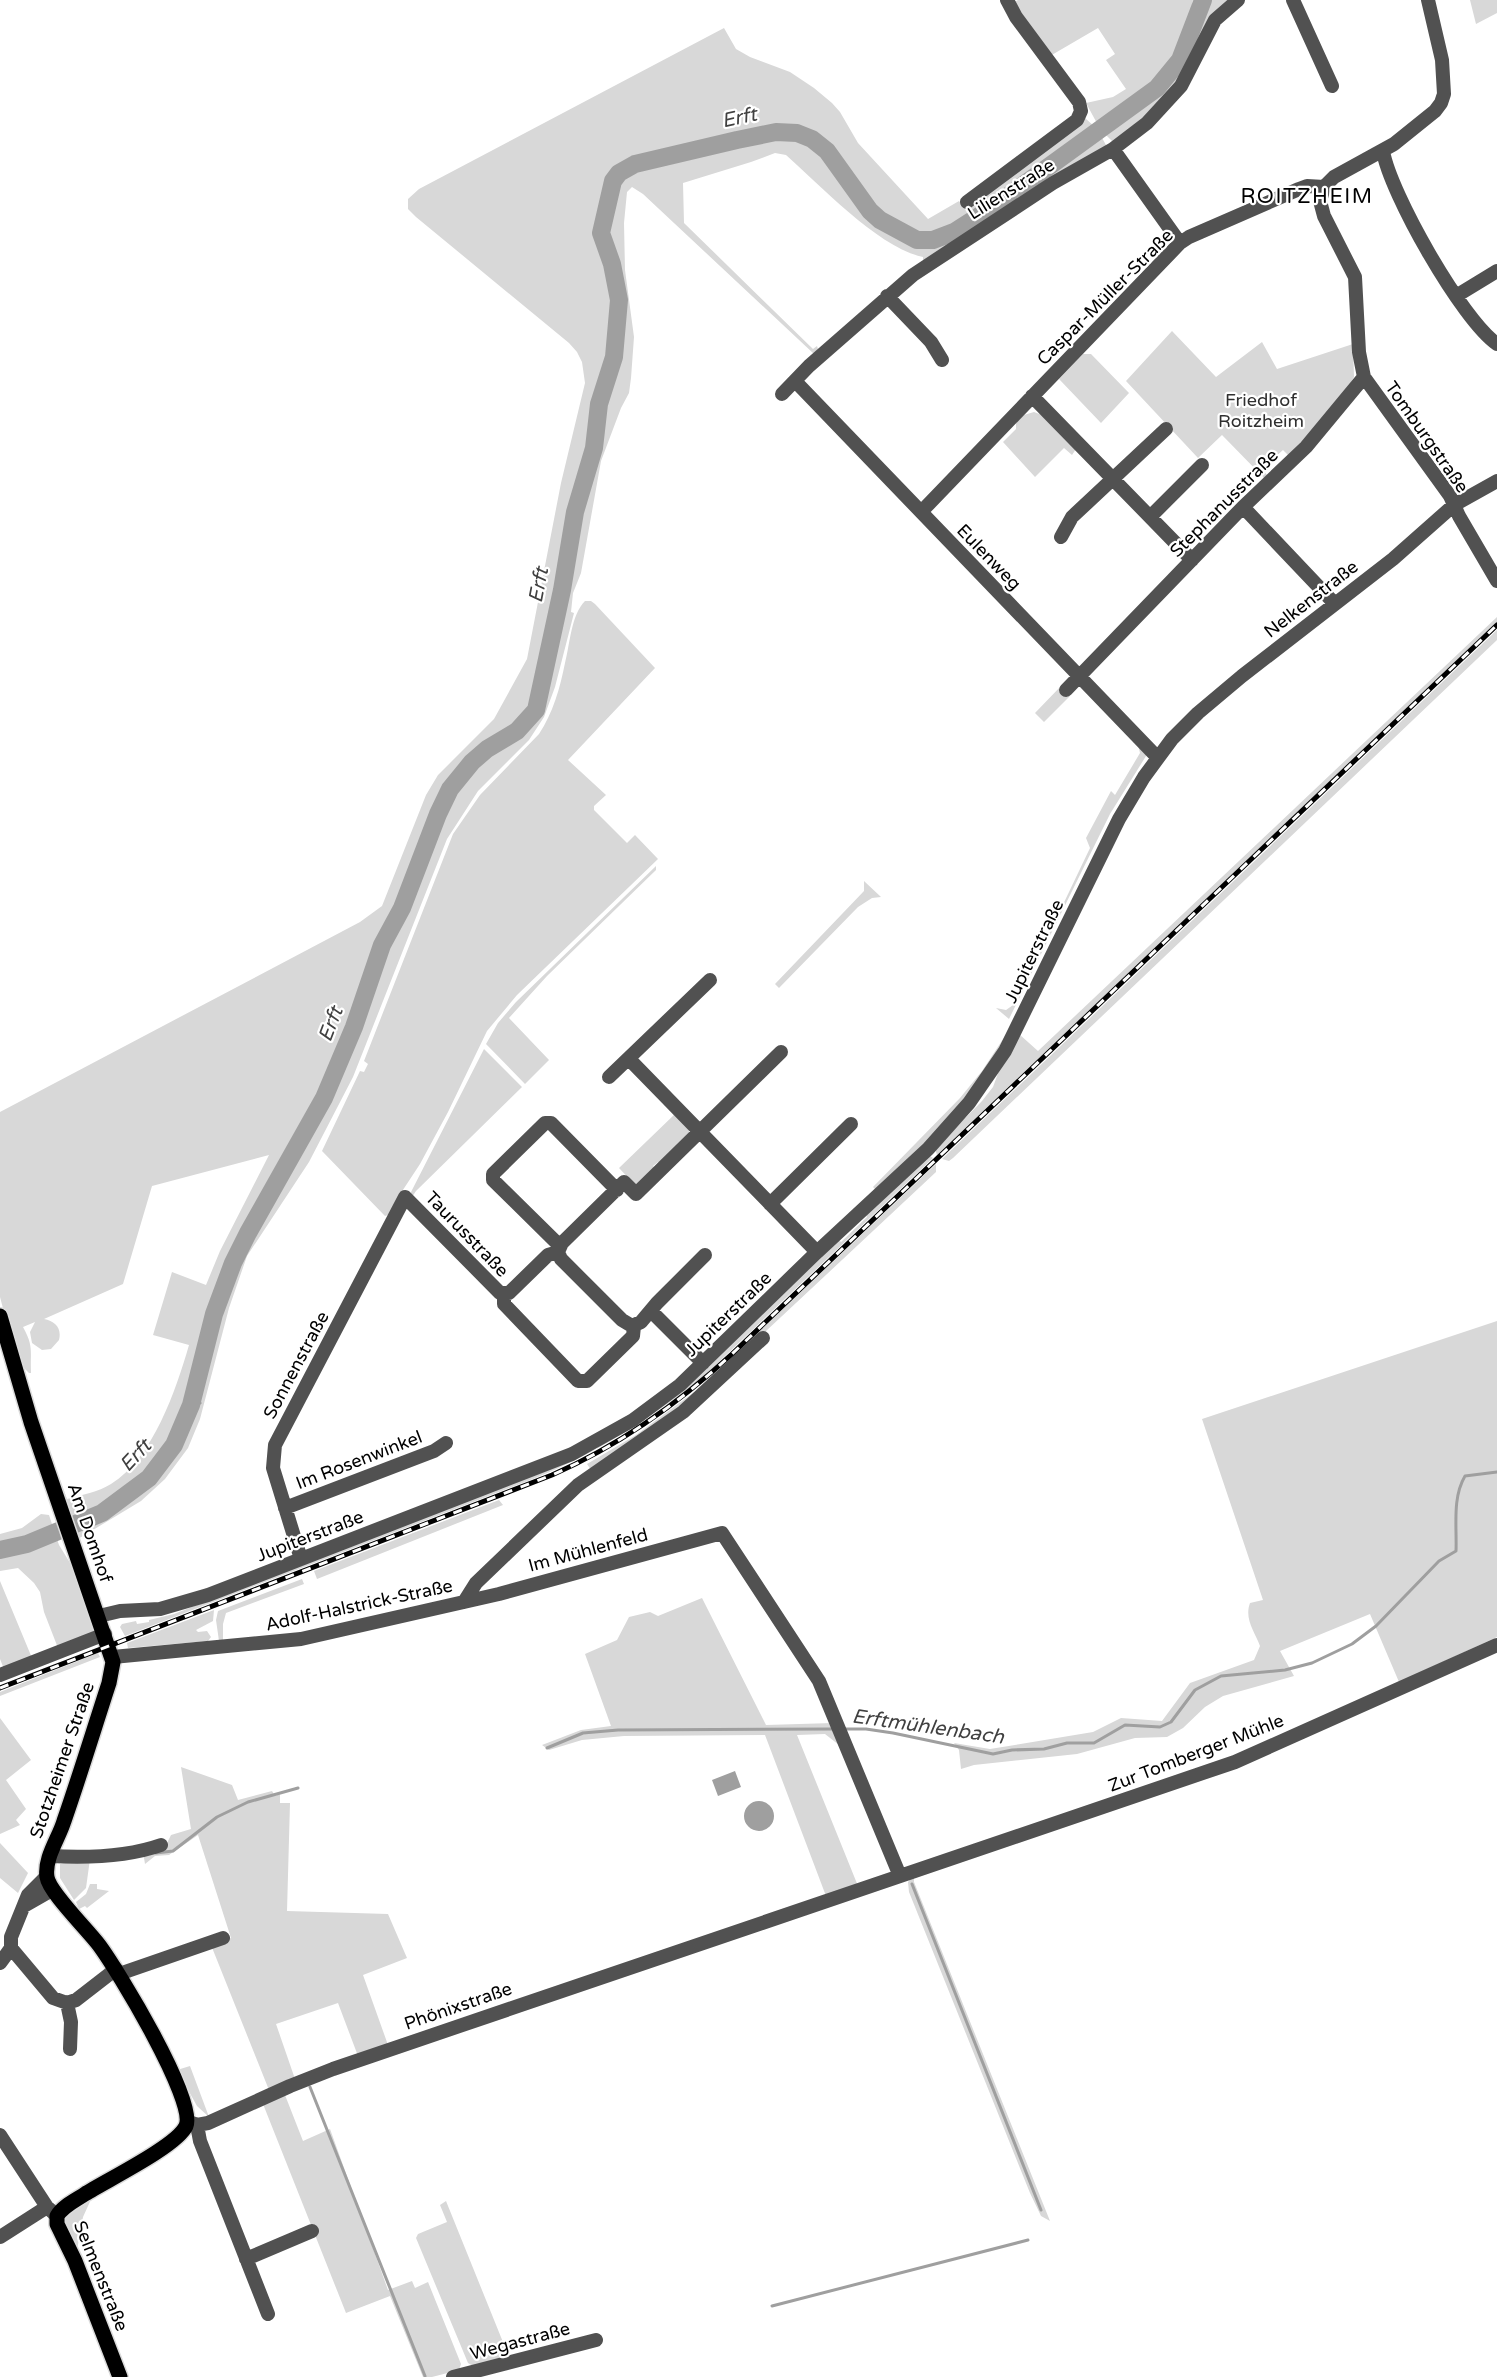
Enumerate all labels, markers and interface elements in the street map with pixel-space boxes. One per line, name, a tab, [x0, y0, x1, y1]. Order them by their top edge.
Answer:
water label: Erft	[719, 102, 761, 133]
street label: Lilienstraße	[963, 154, 1059, 224]
district label: ROITZHEIM	[1240, 184, 1374, 209]
street label: Caspar-Müller-Straße	[1032, 224, 1178, 370]
street label: Tomburgstraße	[1380, 377, 1474, 497]
park label: Friedhof Roitzheim	[1218, 389, 1304, 432]
street label: Stephanusstraße	[1165, 444, 1283, 562]
street label: Eulenweg	[952, 519, 1026, 595]
street label: Nelkenstraße	[1260, 555, 1362, 643]
water label: Erft	[524, 563, 555, 605]
street label: Jupiterstraße	[999, 896, 1069, 1006]
water label: Erft	[313, 1001, 349, 1045]
street label: Taurusstraße	[421, 1187, 513, 1281]
street label: Jupiterstraße	[680, 1267, 776, 1361]
street label: Sonnenstraße	[258, 1307, 334, 1423]
street label: Im Rosenwinkel	[293, 1426, 425, 1494]
water label: Erft	[115, 1433, 158, 1477]
street label: Am Domhof	[63, 1480, 117, 1586]
street label: Jupiterstraße	[253, 1506, 367, 1566]
street label: Im Mühlenfeld	[526, 1523, 650, 1577]
street label: Adolf-Halstrick-Straße	[263, 1574, 455, 1636]
street label: Stotzheimer Straße	[25, 1679, 99, 1841]
water label: Erftmühlenbach	[850, 1704, 1006, 1750]
street label: Zur Tomberger Mühle	[1105, 1709, 1287, 1797]
street label: Phönixstraße	[401, 1977, 515, 2035]
street label: Selmenstraße	[69, 2218, 133, 2334]
street label: Wegastraße	[468, 2317, 572, 2365]

